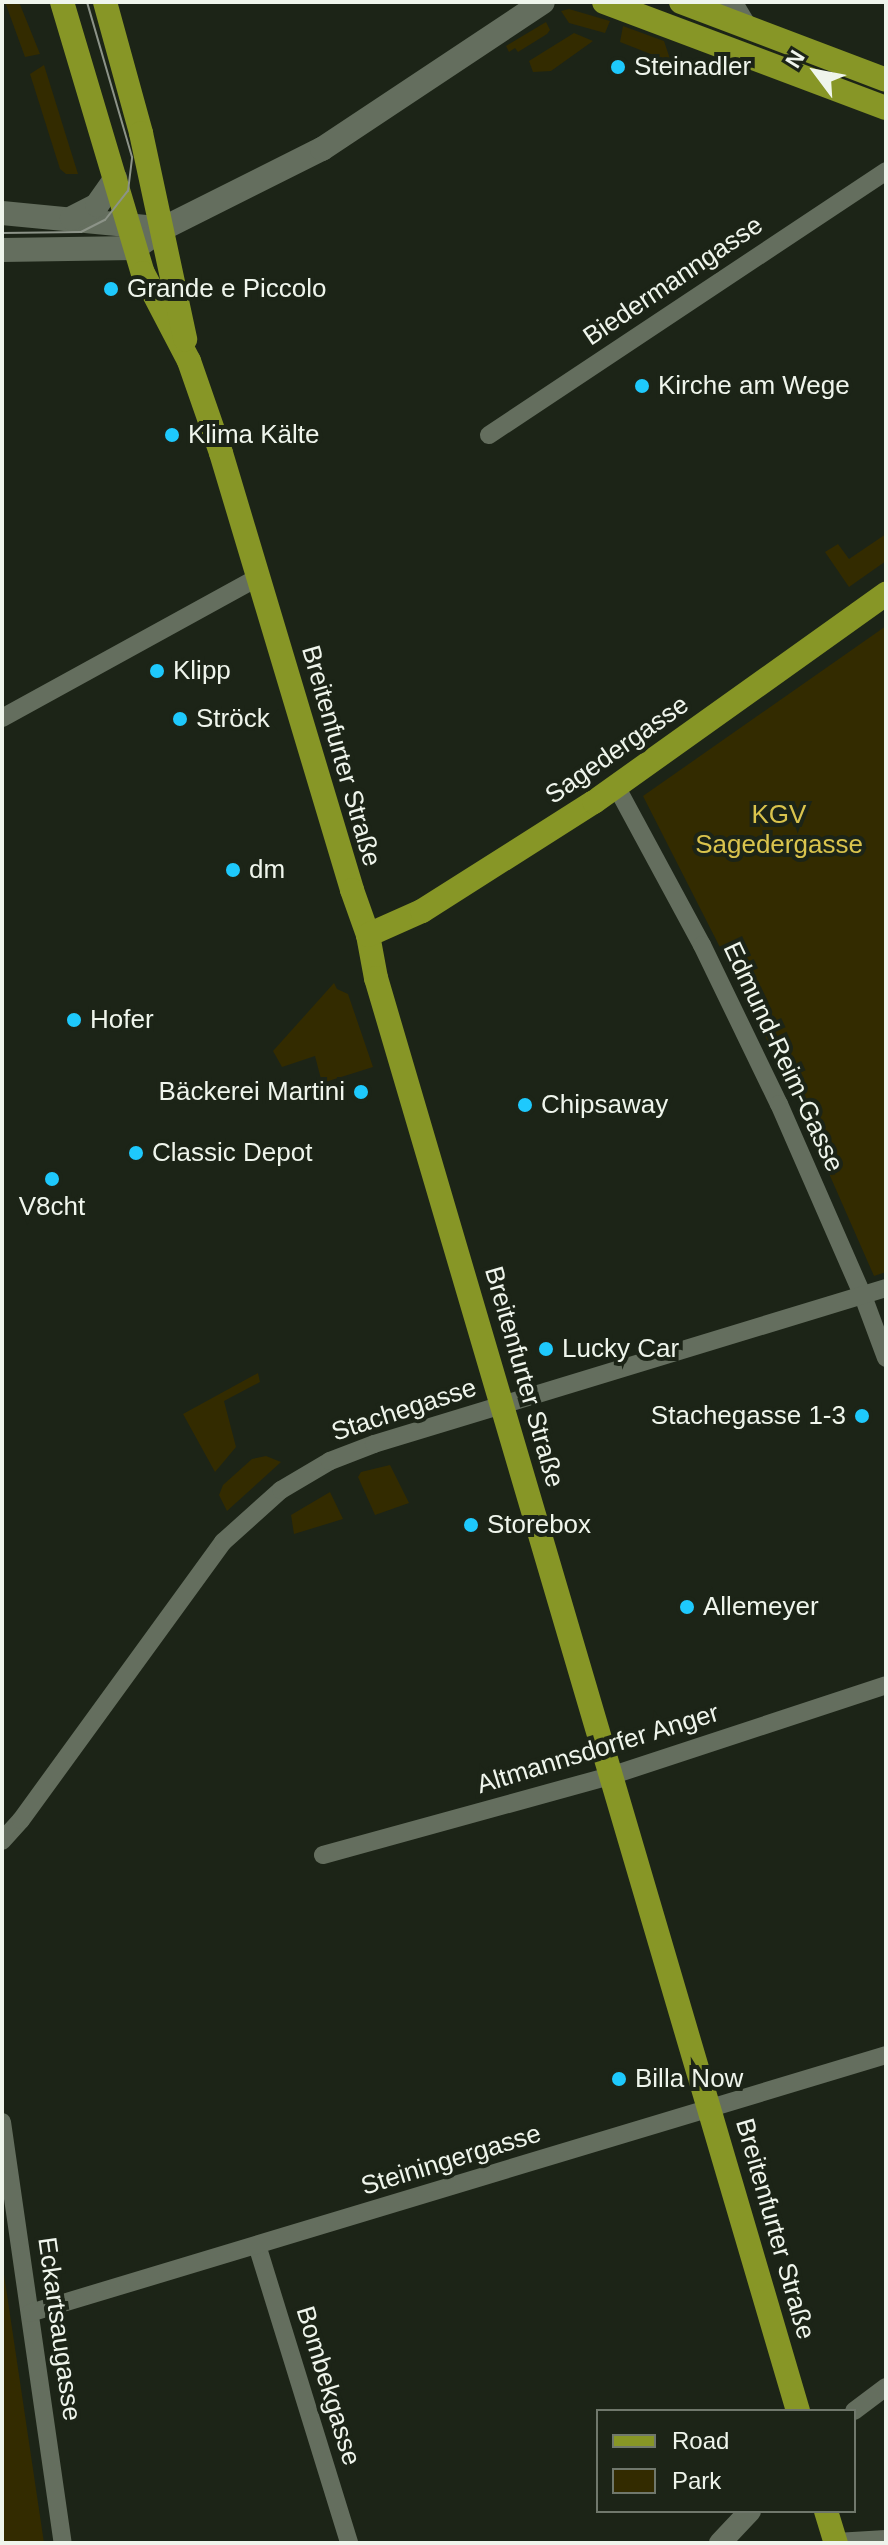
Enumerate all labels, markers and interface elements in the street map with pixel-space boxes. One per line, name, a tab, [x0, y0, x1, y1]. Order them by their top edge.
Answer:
north arrow	[776, 32, 856, 112]
text: N	[780, 46, 810, 72]
place label: Steinadler	[634, 51, 751, 83]
marker: Steinadler	[609, 58, 627, 76]
street label: Biedermanngasse	[577, 209, 769, 353]
place label: Grande e Piccolo	[127, 273, 326, 305]
marker: Grande e Piccolo	[102, 280, 120, 298]
place label: Kirche am Wege	[658, 370, 850, 402]
marker: Kirche am Wege	[633, 377, 651, 395]
place label: Klima Kälte	[188, 419, 319, 451]
marker: Klima Kälte	[163, 426, 181, 444]
street label: Breitenfurter Straße	[295, 642, 387, 870]
place label: Klipp	[173, 655, 231, 687]
marker: Klipp	[148, 662, 166, 680]
street label: Sagedergasse	[539, 689, 695, 811]
place label: Ströck	[196, 703, 270, 735]
marker: Ströck	[171, 710, 189, 728]
park label: KGV Sagedergasse	[695, 799, 863, 860]
place label: dm	[249, 854, 285, 886]
marker: dm	[224, 861, 242, 879]
street label: Edmund-Reim-Gasse	[716, 937, 850, 1177]
place label: Hofer	[90, 1004, 154, 1036]
marker: Hofer	[65, 1011, 83, 1029]
place label: Bäckerei Martini	[159, 1076, 345, 1108]
marker: Bäckerei Martini	[352, 1083, 370, 1101]
place label: Chipsaway	[541, 1089, 668, 1121]
marker: Chipsaway	[516, 1096, 534, 1114]
place label: Classic Depot	[152, 1137, 312, 1169]
marker: Classic Depot	[127, 1144, 145, 1162]
marker: V8cht	[43, 1170, 61, 1188]
place label: V8cht	[19, 1191, 85, 1223]
street label: Breitenfurter Straße	[478, 1263, 570, 1491]
place label: Lucky Car	[562, 1333, 679, 1365]
marker: Lucky Car	[537, 1340, 555, 1358]
street label: Stachegasse	[328, 1372, 480, 1448]
place label: Stachegasse 1-3	[651, 1400, 846, 1432]
marker: Stachegasse 1-3	[853, 1407, 871, 1425]
place label: Storebox	[487, 1509, 591, 1541]
marker: Storebox	[462, 1516, 480, 1534]
place label: Allemeyer	[703, 1591, 819, 1623]
marker: Allemeyer	[678, 1598, 696, 1616]
street label: Altmannsdorfer Anger	[473, 1697, 723, 1801]
place label: Billa Now	[635, 2063, 743, 2095]
marker: Billa Now	[610, 2070, 628, 2088]
street label: Breitenfurter Straße	[729, 2115, 821, 2343]
street label: Steiningergasse	[357, 2118, 545, 2202]
street label: Eckartsaugasse	[31, 2235, 87, 2423]
street label: Bombekgasse	[289, 2303, 367, 2469]
legend	[596, 2409, 856, 2513]
text: Road	[672, 2427, 729, 2454]
text: Park	[672, 2467, 721, 2494]

